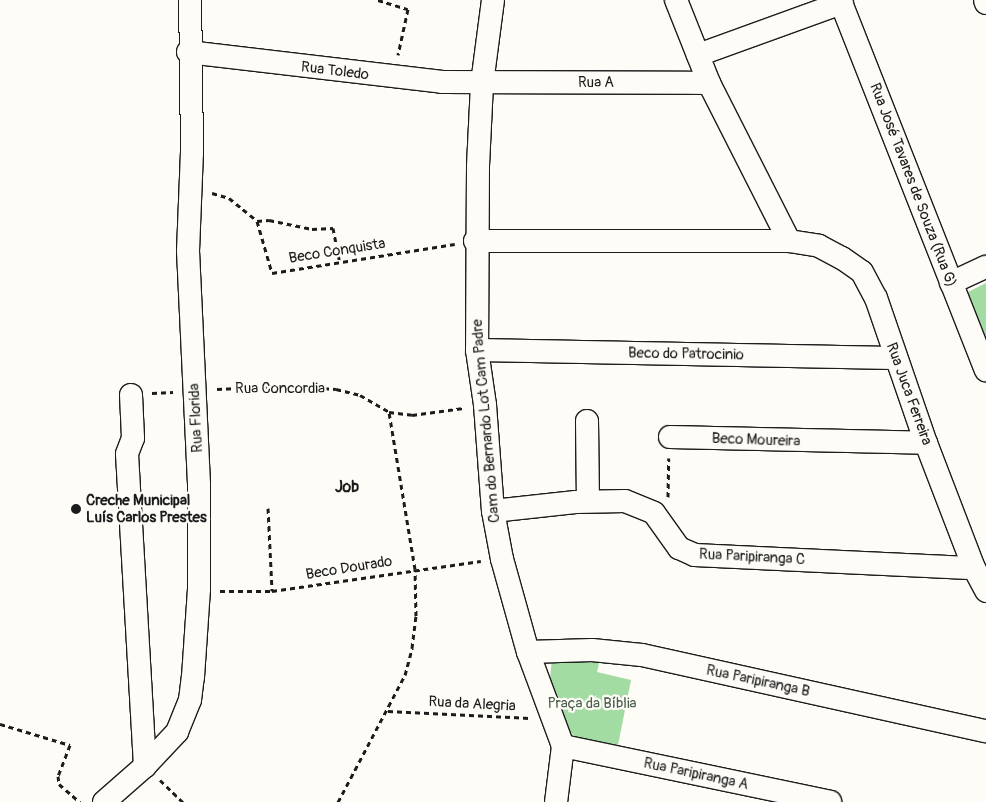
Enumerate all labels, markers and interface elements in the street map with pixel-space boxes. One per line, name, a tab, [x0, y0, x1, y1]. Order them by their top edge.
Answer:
street label: Rua Toledo	[300, 58, 370, 84]
street label: Rua A	[578, 74, 614, 92]
street label: Rua José Tavares de Souza (Rua G)	[866, 80, 960, 290]
street label: Beco Conquista	[287, 234, 387, 268]
street label: Cam do Bernardo Lot Cam Padre	[468, 318, 504, 524]
street label: Rua Juca Ferreira	[882, 340, 936, 448]
street label: Beco do Patrocinio	[628, 344, 744, 364]
street label: Rua Concordia	[235, 380, 325, 398]
street label: Rua Florida	[185, 383, 207, 453]
street label: Beco Moureira	[711, 429, 801, 451]
district label: Job	[335, 477, 359, 497]
place label: Creche Municipal Luís Carlos Prestes	[86, 491, 207, 526]
marker: Creche Municipal Luís Carlos Prestes	[70, 503, 82, 515]
street label: Rua Paripiranga C	[698, 545, 806, 569]
street label: Beco Dourado	[305, 552, 393, 584]
street label: Rua Paripiranga B	[705, 661, 811, 701]
street label: Rua da Alegria	[428, 693, 516, 715]
park label: Praça da Bíblia	[547, 695, 637, 713]
street label: Rua Paripiranga A	[642, 754, 750, 794]

